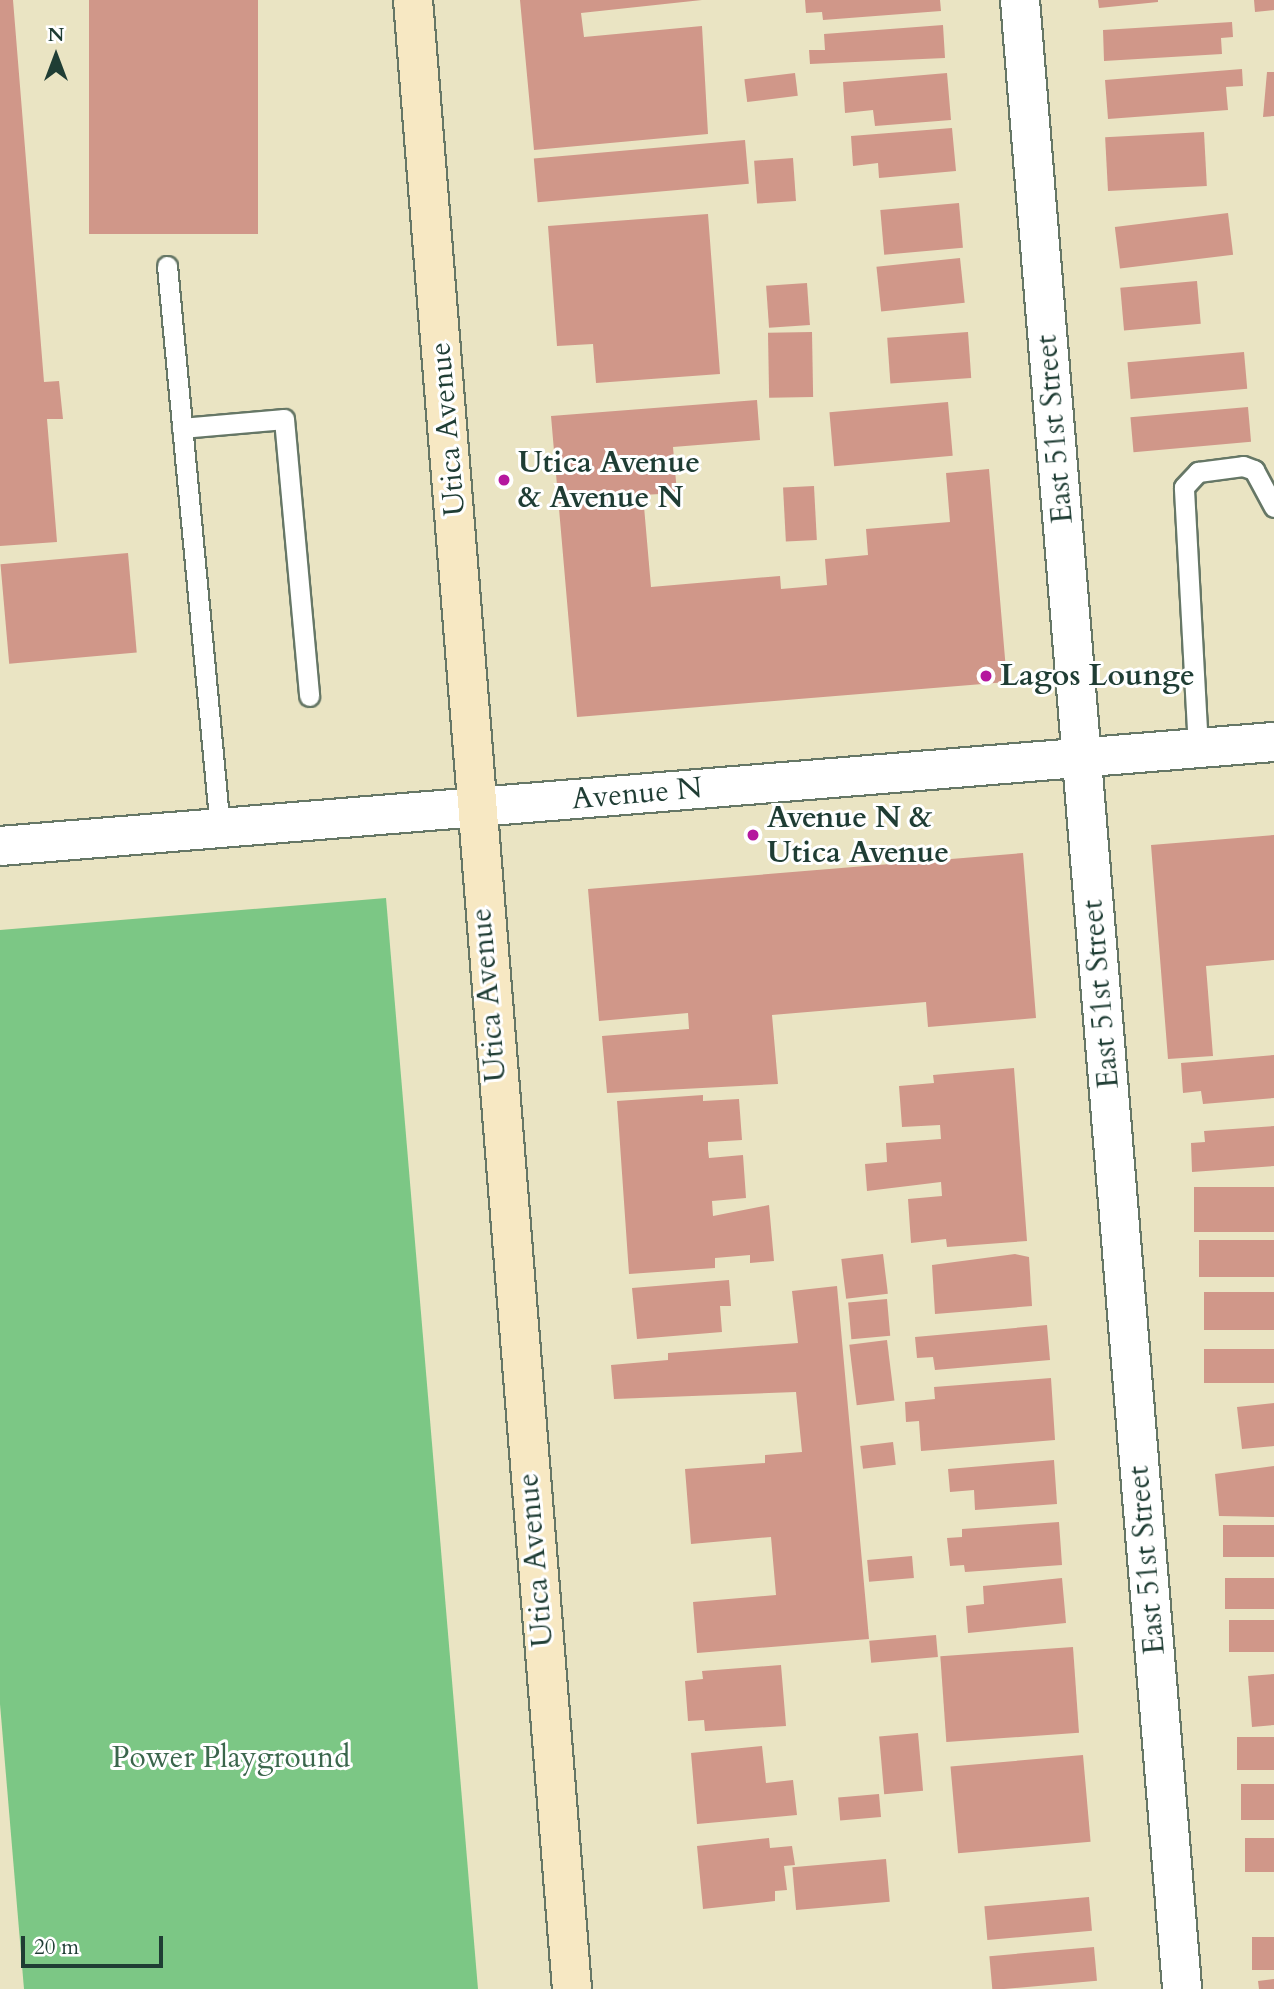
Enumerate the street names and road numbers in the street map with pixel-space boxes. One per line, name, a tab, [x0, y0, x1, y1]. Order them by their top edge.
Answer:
street label: East 51st Street	[1029, 333, 1081, 525]
street label: Utica Avenue	[422, 341, 474, 517]
street label: Avenue N	[570, 770, 704, 818]
street label: East 51st Street	[1075, 898, 1127, 1090]
street label: Utica Avenue	[463, 907, 515, 1083]
street label: East 51st Street	[1121, 1464, 1173, 1656]
street label: Utica Avenue	[510, 1472, 562, 1648]

